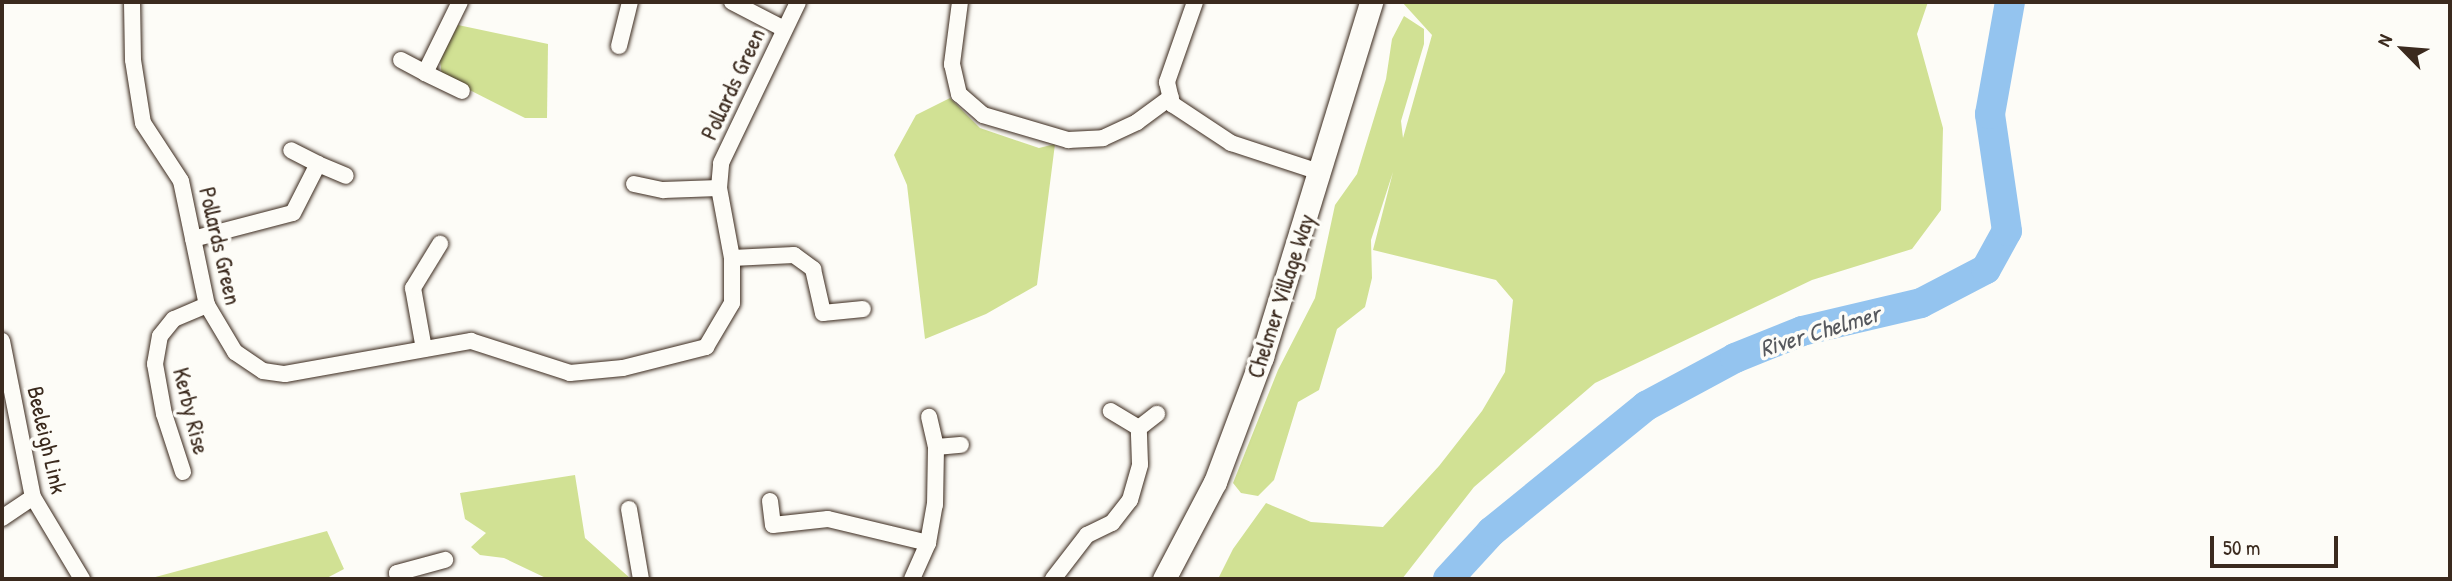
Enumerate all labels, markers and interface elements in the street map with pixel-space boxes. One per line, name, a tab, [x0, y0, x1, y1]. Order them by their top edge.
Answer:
north arrow	[2368, 14, 2438, 84]
street label: Pollards Green	[695, 24, 771, 144]
text: N	[2370, 30, 2398, 50]
street label: Pollards Green	[193, 185, 247, 307]
street label: Chelmer Village Way	[1241, 210, 1321, 382]
water label: River Chelmer	[1756, 299, 1884, 363]
street label: Kerby Rise	[167, 365, 215, 457]
street label: Beeleigh Link	[21, 384, 73, 496]
scale bar	[2214, 522, 2342, 566]
text: 50 m	[2223, 533, 2260, 562]

